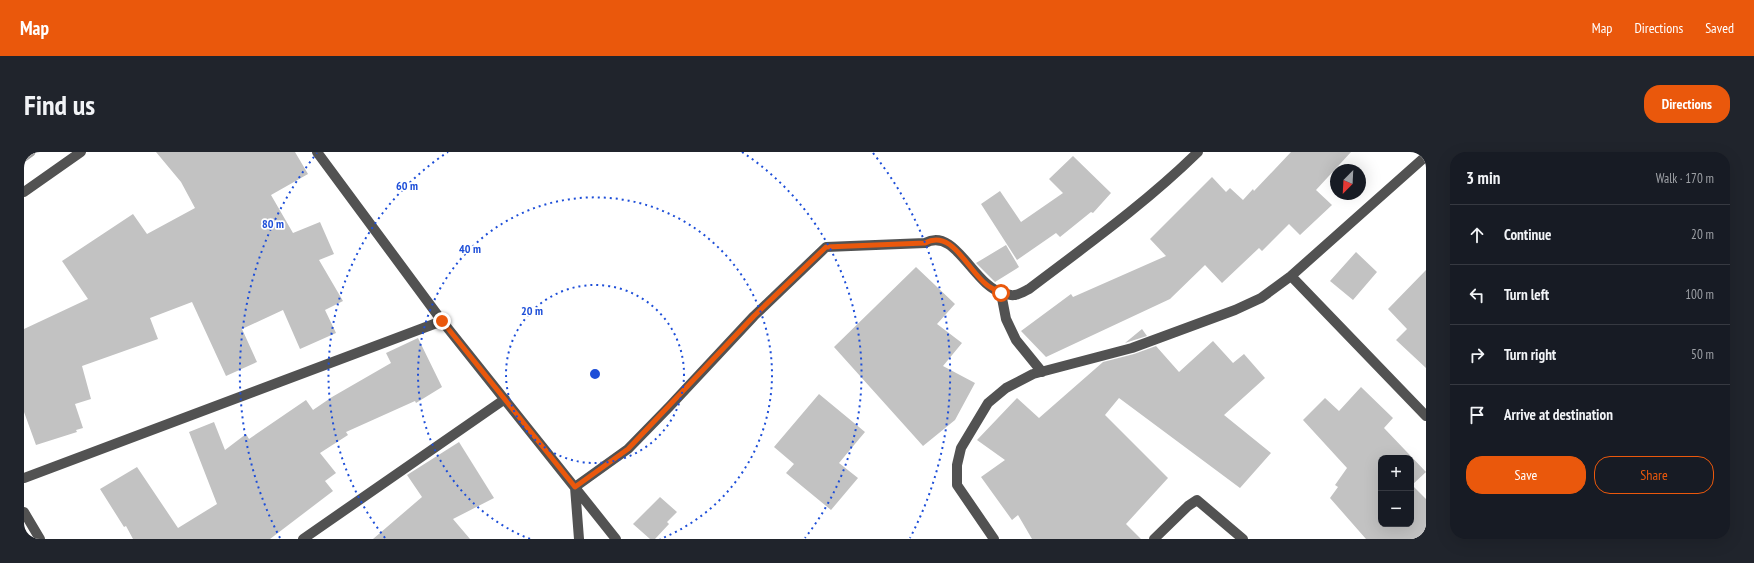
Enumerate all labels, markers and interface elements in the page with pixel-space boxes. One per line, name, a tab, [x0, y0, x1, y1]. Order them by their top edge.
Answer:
text: Map	[20, 16, 49, 40]
text: Map	[1592, 19, 1612, 37]
text: Directions	[1634, 19, 1683, 37]
text: Saved	[1705, 19, 1734, 37]
button: Directions	[1644, 85, 1730, 123]
text: Find us	[24, 86, 95, 123]
north arrow	[1330, 164, 1366, 200]
text: 3 min	[1466, 167, 1500, 189]
text: Walk · 170 m	[1656, 170, 1714, 187]
text: 60 m	[396, 178, 418, 193]
text: 80 m	[262, 216, 284, 231]
icon: ahead	[1466, 224, 1488, 246]
text: Continue	[1504, 225, 1551, 244]
text: 20 m	[1691, 226, 1714, 243]
text: 40 m	[459, 241, 481, 256]
route start	[992, 284, 1010, 302]
icon: left	[1466, 284, 1488, 306]
text: Turn left	[1504, 285, 1549, 304]
text: 100 m	[1685, 286, 1714, 303]
text: 20 m	[521, 303, 543, 318]
route end	[433, 312, 451, 330]
icon: right	[1466, 344, 1488, 366]
text: Turn right	[1504, 345, 1556, 364]
text: 50 m	[1691, 346, 1714, 363]
centre of rings	[588, 367, 602, 381]
icon: arrive	[1466, 404, 1488, 426]
text: Arrive at destination	[1504, 405, 1613, 424]
map controls	[1378, 455, 1414, 527]
button: +	[1378, 455, 1414, 491]
button: Save	[1466, 456, 1586, 494]
button: Share	[1594, 456, 1714, 494]
button: −	[1378, 491, 1414, 527]

